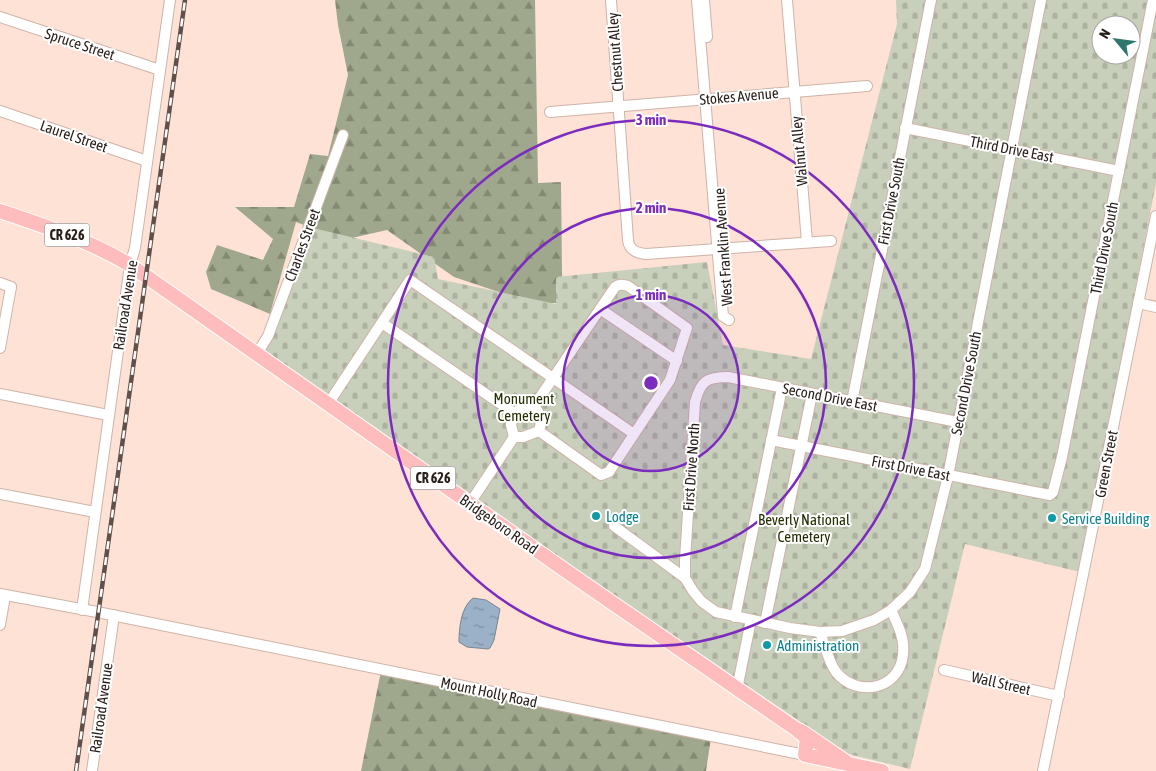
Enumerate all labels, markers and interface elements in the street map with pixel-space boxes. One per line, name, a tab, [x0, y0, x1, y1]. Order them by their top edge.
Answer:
street label: Chestnut Alley	[604, 12, 626, 92]
north arrow	[1091, 15, 1141, 65]
street label: Spruce Street	[43, 25, 117, 63]
text: N	[1096, 26, 1114, 41]
street label: Stokes Avenue	[699, 84, 780, 108]
text: 3 min	[636, 111, 666, 128]
street label: Walnut Alley	[787, 115, 811, 187]
street label: Laurel Street	[38, 117, 110, 155]
street label: Third Drive East	[969, 133, 1055, 165]
street label: First Drive South	[874, 156, 908, 246]
street label: West Franklin Avenue	[710, 187, 736, 306]
text: 2 min	[636, 199, 666, 216]
street label: Third Drive South	[1087, 200, 1121, 296]
street label: Charles Street	[281, 206, 323, 284]
road number: CR 626	[44, 224, 90, 246]
street label: Railroad Avenue	[109, 259, 141, 351]
text: 1 min	[636, 286, 666, 303]
street label: Second Drive South	[948, 330, 984, 436]
centre of rings	[642, 374, 660, 392]
street label: Second Drive East	[781, 379, 879, 415]
park label: Monument Cemetery	[494, 390, 554, 424]
street label: First Drive North	[679, 422, 703, 512]
street label: Green Street	[1091, 429, 1121, 499]
street label: First Drive East	[870, 452, 952, 484]
road number: CR 626	[410, 466, 456, 489]
street label: Bridgeboro Road	[457, 491, 541, 557]
place label: Lodge	[606, 508, 639, 525]
marker: Lodge	[590, 510, 602, 522]
place label: Service Building	[1062, 510, 1150, 527]
park label: Beverly National Cemetery	[758, 511, 850, 545]
marker: Service Building	[1046, 512, 1058, 524]
place label: Administration	[777, 637, 859, 654]
marker: Administration	[761, 639, 773, 651]
street label: Railroad Avenue	[86, 662, 116, 754]
street label: Wall Street	[970, 668, 1032, 698]
street label: Mount Holly Road	[439, 673, 539, 711]

